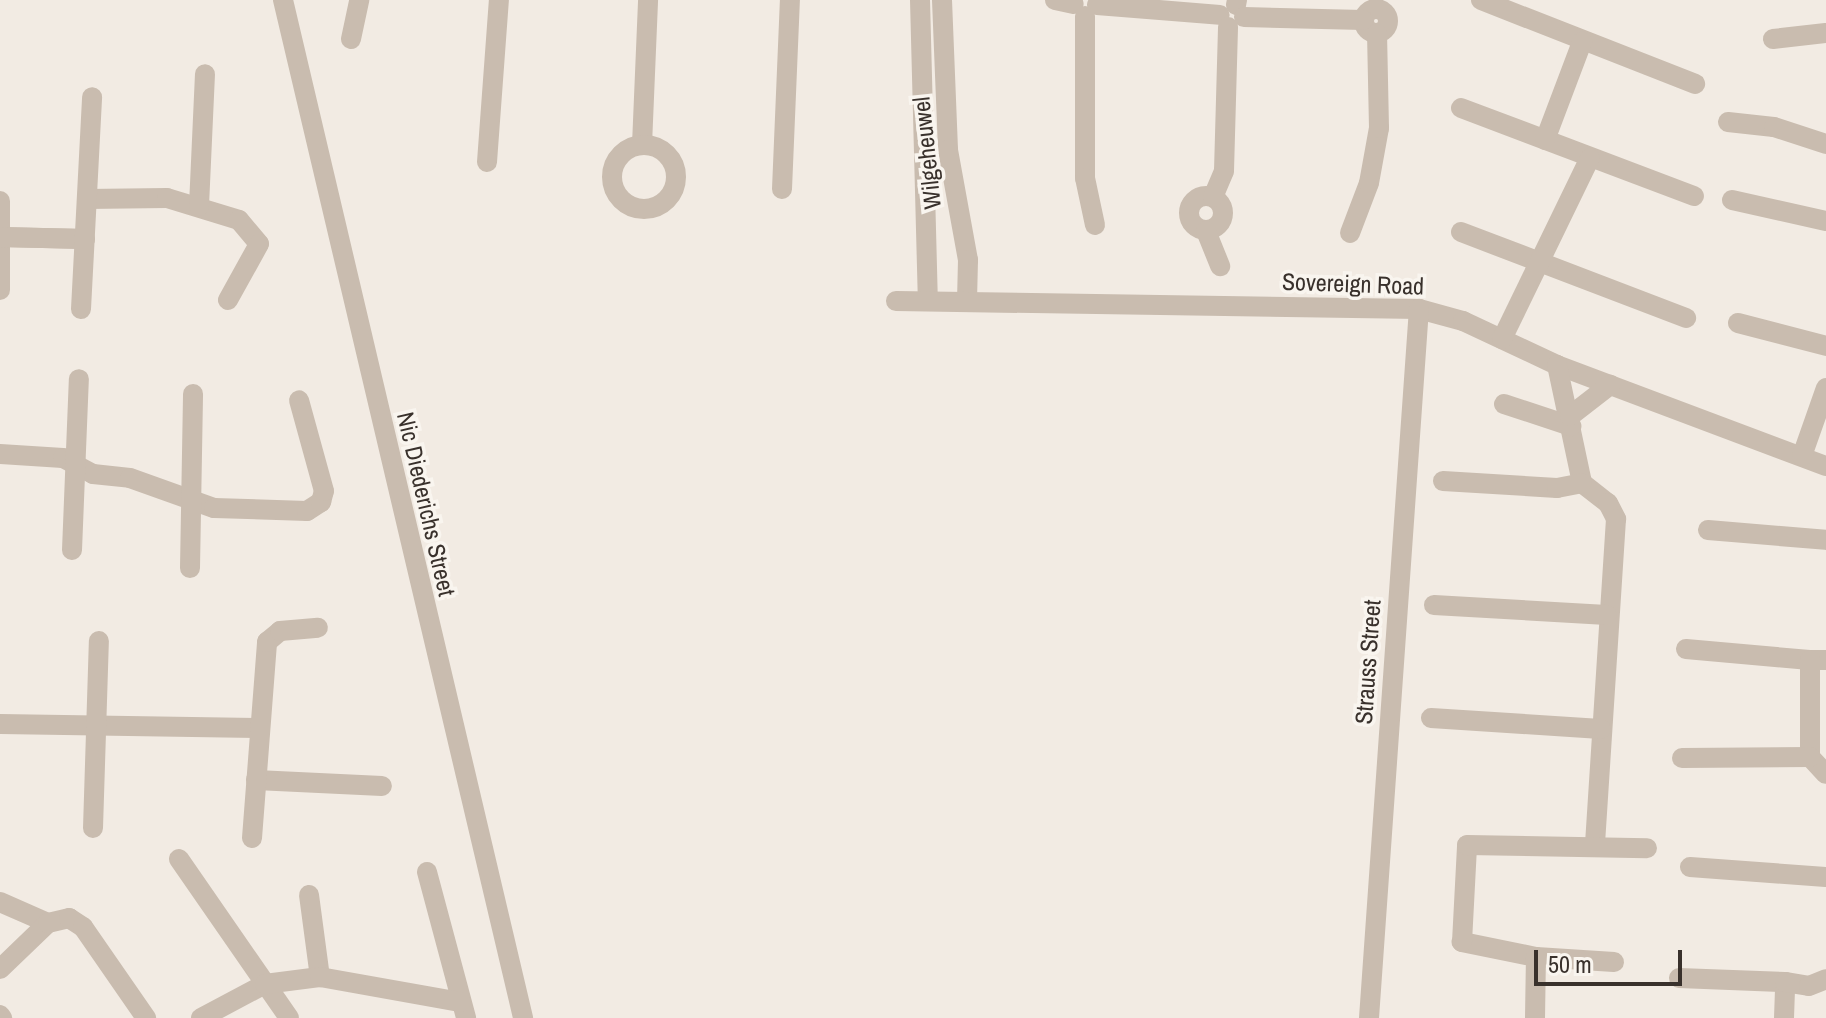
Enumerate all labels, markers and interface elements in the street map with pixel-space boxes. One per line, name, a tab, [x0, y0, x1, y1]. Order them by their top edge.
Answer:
street label: Wilgeheuwel	[907, 95, 947, 211]
street label: Sovereign Road	[1281, 267, 1425, 301]
street label: Nic Diederichs Street	[391, 409, 461, 599]
street label: Strauss Street	[1349, 599, 1387, 725]
scale bar	[1538, 934, 1686, 984]
text: 50 m	[1548, 948, 1592, 980]

